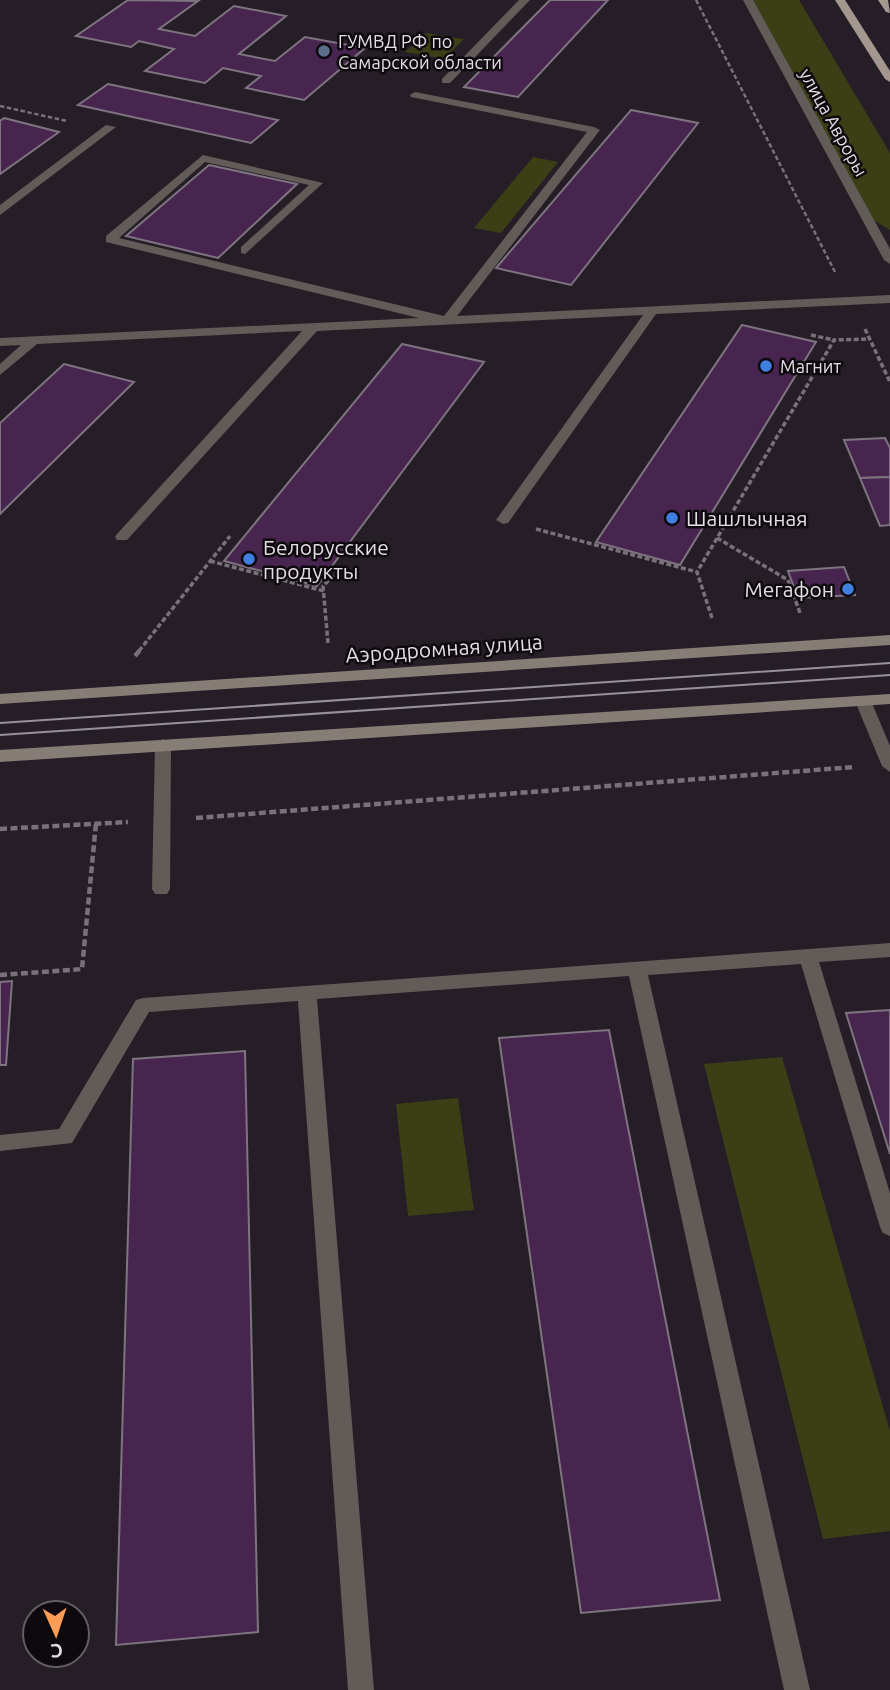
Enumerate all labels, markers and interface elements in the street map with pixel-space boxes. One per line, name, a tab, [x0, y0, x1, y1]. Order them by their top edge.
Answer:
place label: ГУМВД РФ по Самарской области	[338, 31, 502, 72]
marker: ГУМВД РФ по Самарской области	[316, 43, 332, 59]
street label: улица Авроры	[796, 65, 872, 179]
place label: Магнит	[780, 356, 841, 376]
marker: Магнит	[758, 358, 774, 374]
place label: Шашлычная	[686, 506, 808, 530]
marker: Шашлычная	[664, 510, 680, 526]
place label: Белорусские продукты	[263, 535, 389, 583]
marker: Белорусские продукты	[241, 551, 257, 567]
place label: Мегафон	[744, 577, 834, 601]
marker: Мегафон	[840, 581, 856, 597]
street label: Аэродромная улица	[345, 629, 543, 667]
north arrow	[21, 1599, 91, 1669]
text: С	[50, 1640, 64, 1662]

